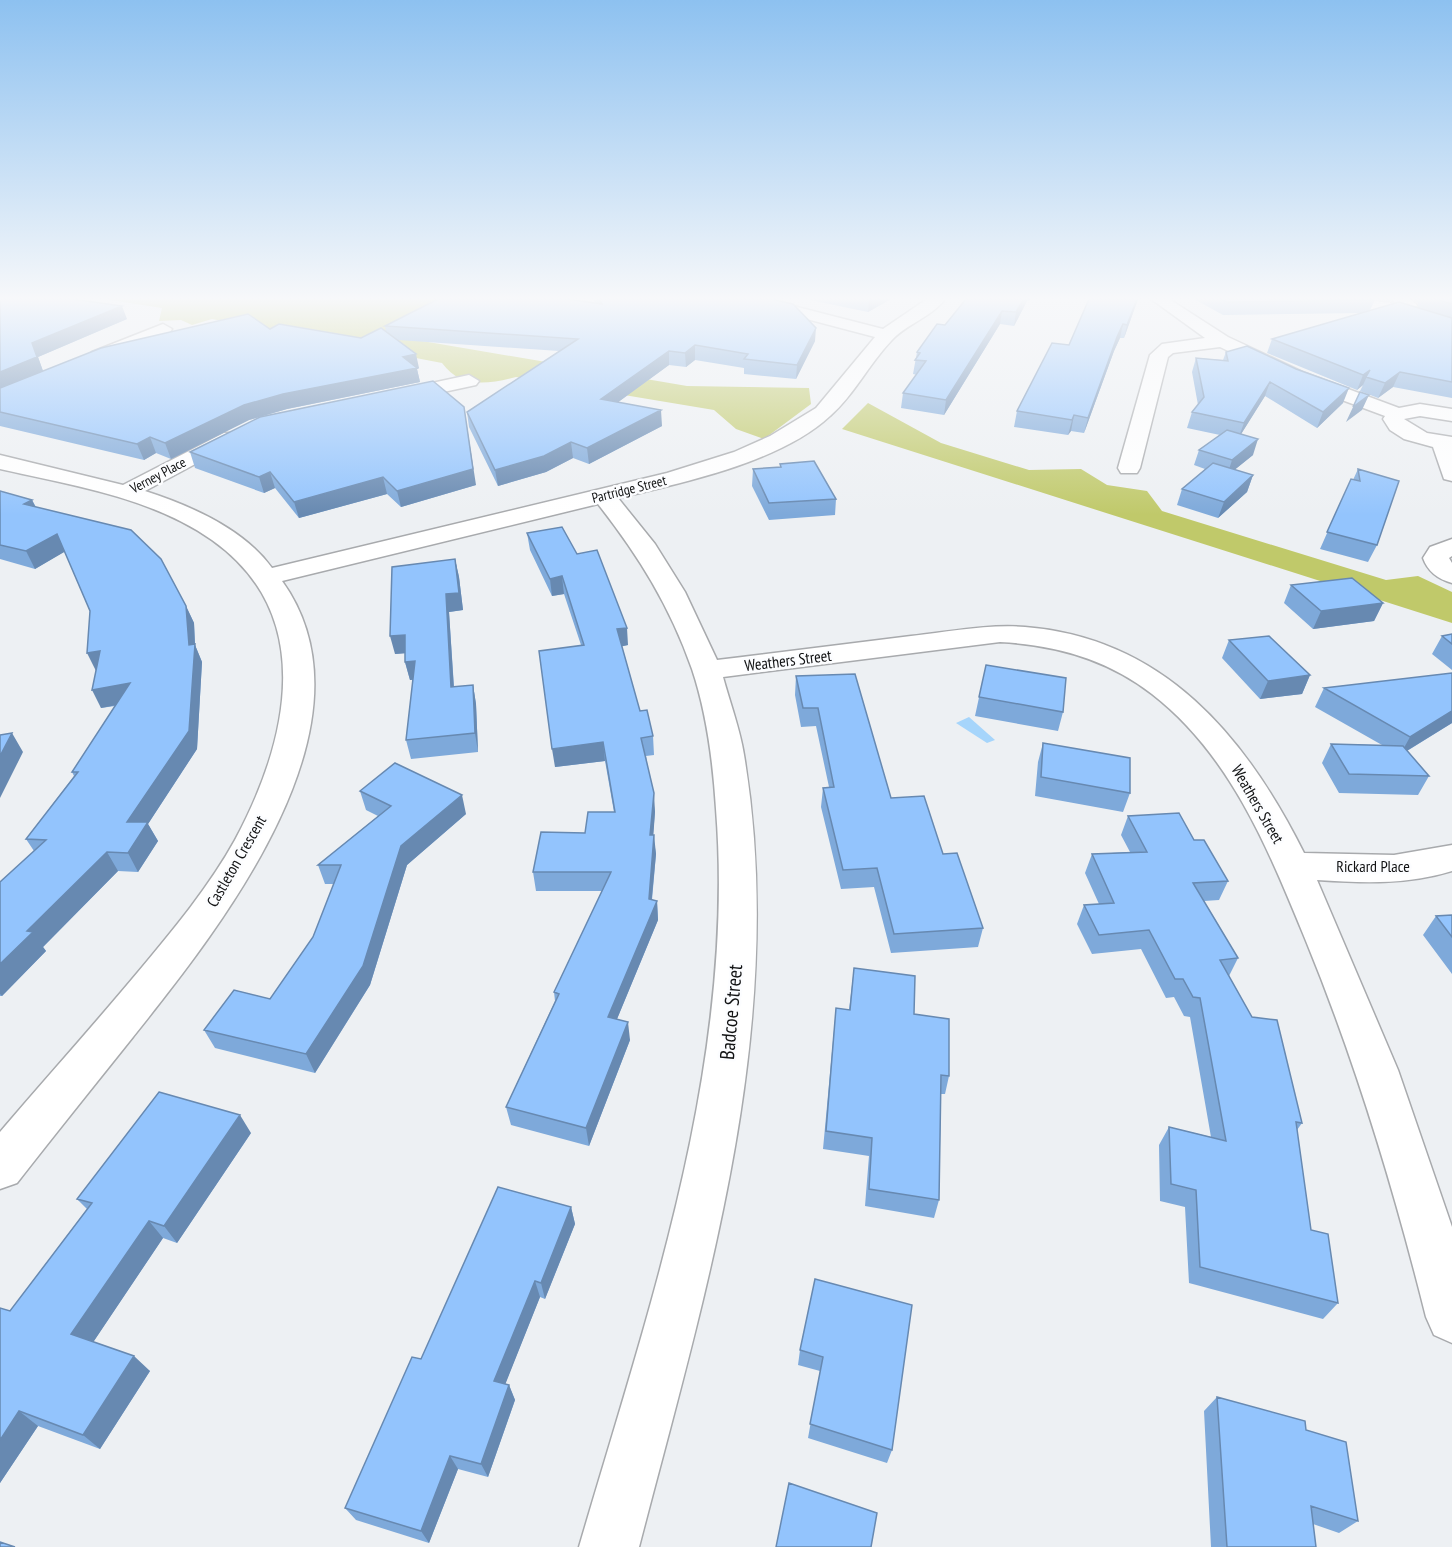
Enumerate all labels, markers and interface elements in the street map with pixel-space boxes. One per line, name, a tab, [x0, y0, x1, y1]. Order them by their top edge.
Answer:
street label: Verney Place	[126, 453, 189, 498]
street label: Partridge Street	[590, 471, 668, 507]
street label: Weathers Street	[743, 645, 833, 675]
street label: Weathers Street	[1227, 761, 1289, 847]
street label: Castleton Crescent	[202, 811, 271, 910]
street label: Rickard Place	[1336, 856, 1410, 876]
street label: Badcoe Street	[714, 963, 748, 1061]

